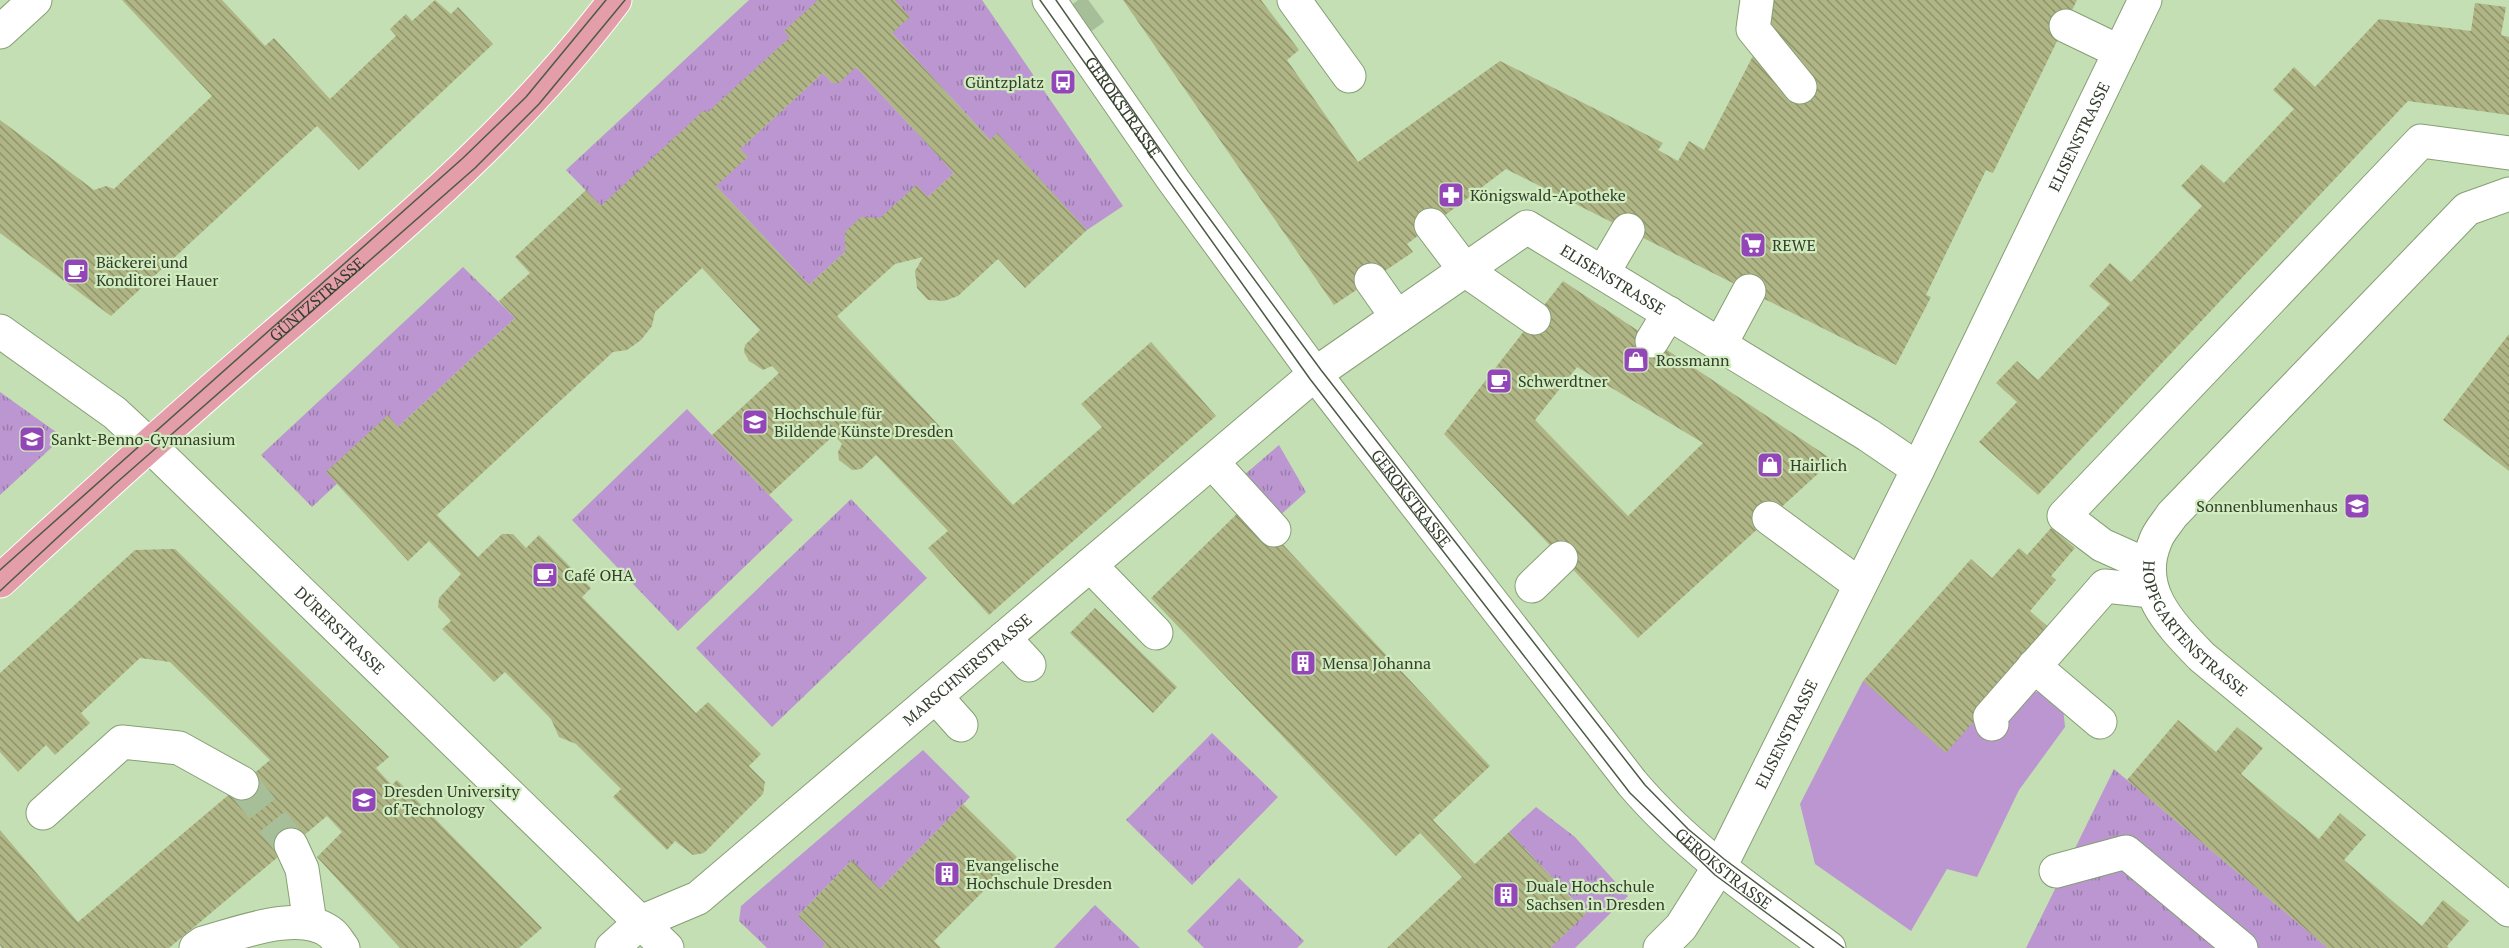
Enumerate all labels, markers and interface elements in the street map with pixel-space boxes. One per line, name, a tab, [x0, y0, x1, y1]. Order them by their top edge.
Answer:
street label: GEROKSTRASSE	[1080, 52, 1166, 162]
bus stop icon: Güntzplatz	[1048, 67, 1078, 97]
place label: Güntzplatz	[965, 71, 1044, 93]
street label: ELISENSTRASSE	[2043, 78, 2115, 195]
pharmacy icon: Königswald-Apotheke	[1436, 180, 1466, 210]
place label: Königswald-Apotheke	[1470, 184, 1626, 206]
supermarket icon: REWE	[1738, 230, 1768, 260]
place label: REWE	[1772, 234, 1816, 256]
street label: ELISENSTRASSE	[1556, 239, 1670, 320]
place label: Bäckerei und Konditorei Hauer	[96, 251, 219, 291]
street label: GÜNTZSTRASSE	[264, 252, 369, 346]
cafe icon: Bäckerei und Konditorei Hauer	[61, 256, 91, 286]
shop icon: Rossmann	[1621, 345, 1651, 375]
place label: Rossmann	[1656, 349, 1730, 371]
cafe icon: Schwerdtner	[1484, 366, 1514, 396]
place label: Schwerdtner	[1518, 370, 1608, 392]
place label: Hochschule für Bildende Künste Dresden	[774, 402, 954, 442]
school or university icon: Hochschule für Bildende Künste Dresden	[740, 407, 770, 437]
school or university icon: Sankt-Benno-Gymnasium	[17, 424, 47, 454]
place label: Sankt-Benno-Gymnasium	[51, 428, 235, 450]
street label: GEROKSTRASSE	[1366, 445, 1456, 552]
shop icon: Hairlich	[1755, 450, 1785, 480]
place label: Hairlich	[1790, 454, 1848, 476]
school or university icon: Sonnenblumenhaus	[2342, 491, 2372, 521]
place label: Sonnenblumenhaus	[2196, 495, 2338, 517]
cafe icon: Café OHA	[530, 560, 560, 590]
street label: HOPFGARTENSTRASSE	[2138, 560, 2252, 701]
place label: Café OHA	[564, 564, 634, 586]
street label: DÜRERSTRASSE	[290, 581, 390, 679]
street label: MARSCHNERSTRASSE	[898, 608, 1036, 730]
building icon: Mensa Johanna	[1288, 648, 1318, 678]
place label: Mensa Johanna	[1322, 652, 1431, 674]
street label: ELISENSTRASSE	[1750, 675, 1823, 792]
place label: Dresden University of Technology	[384, 780, 521, 820]
school or university icon: Dresden University of Technology	[349, 785, 379, 815]
street label: GEROKSTRASSE	[1671, 823, 1776, 914]
place label: Evangelische Hochschule Dresden	[966, 854, 1112, 894]
building icon: Evangelische Hochschule Dresden	[932, 859, 962, 889]
place label: Duale Hochschule Sachsen in Dresden	[1526, 875, 1665, 915]
building icon: Duale Hochschule Sachsen in Dresden	[1491, 880, 1521, 910]

